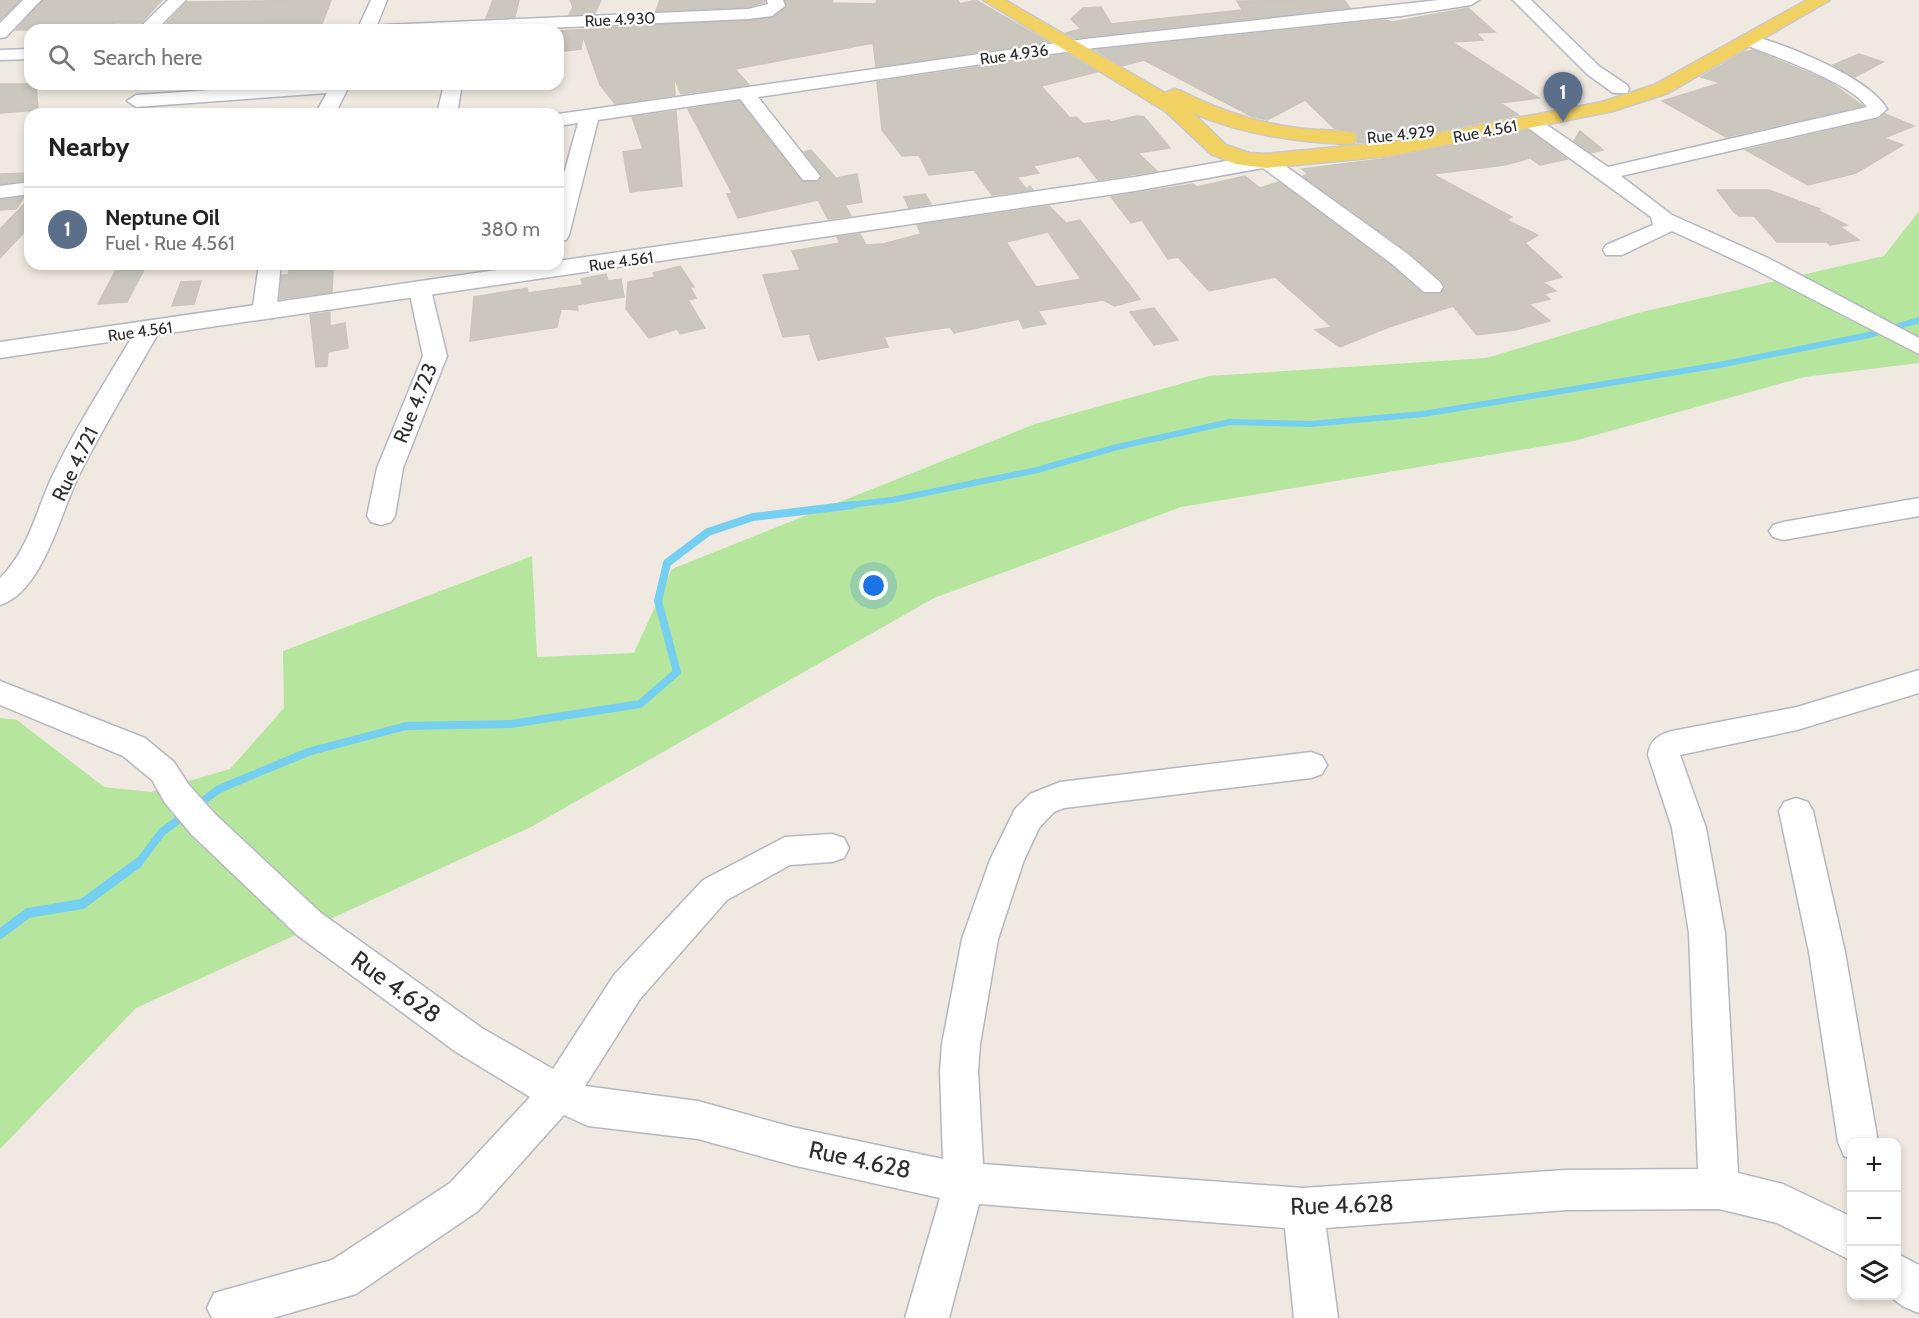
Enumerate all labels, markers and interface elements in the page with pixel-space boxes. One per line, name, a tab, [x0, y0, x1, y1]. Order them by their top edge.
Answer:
street label: Rue 4.930	[584, 8, 656, 31]
search box	[24, 24, 564, 90]
street label: Rue 4.936	[979, 40, 1049, 69]
icon: search	[45, 41, 78, 74]
text: Search here	[93, 44, 202, 71]
pin: 1	[1544, 72, 1582, 122]
street label: Rue 4.561	[1451, 116, 1519, 147]
street label: Rue 4.929	[1366, 121, 1436, 148]
text: Nearby	[48, 131, 129, 163]
text: Neptune Oil	[105, 204, 220, 231]
text: 1	[64, 217, 71, 241]
text: 380 m	[481, 217, 540, 241]
text: Fuel · Rue 4.561	[105, 231, 235, 255]
street label: Rue 4.561	[588, 248, 654, 275]
street label: Rue 4.561	[107, 318, 173, 345]
street label: Rue 4.723	[388, 360, 442, 446]
street label: Rue 4.721	[47, 423, 103, 505]
your location	[859, 571, 888, 600]
street label: Rue 4.628	[346, 944, 447, 1029]
street label: Rue 4.628	[806, 1135, 914, 1184]
map controls	[1847, 1138, 1901, 1300]
button: +	[1847, 1138, 1901, 1192]
street label: Rue 4.628	[1290, 1188, 1394, 1221]
button: −	[1847, 1192, 1901, 1246]
button: layers	[1847, 1246, 1901, 1300]

